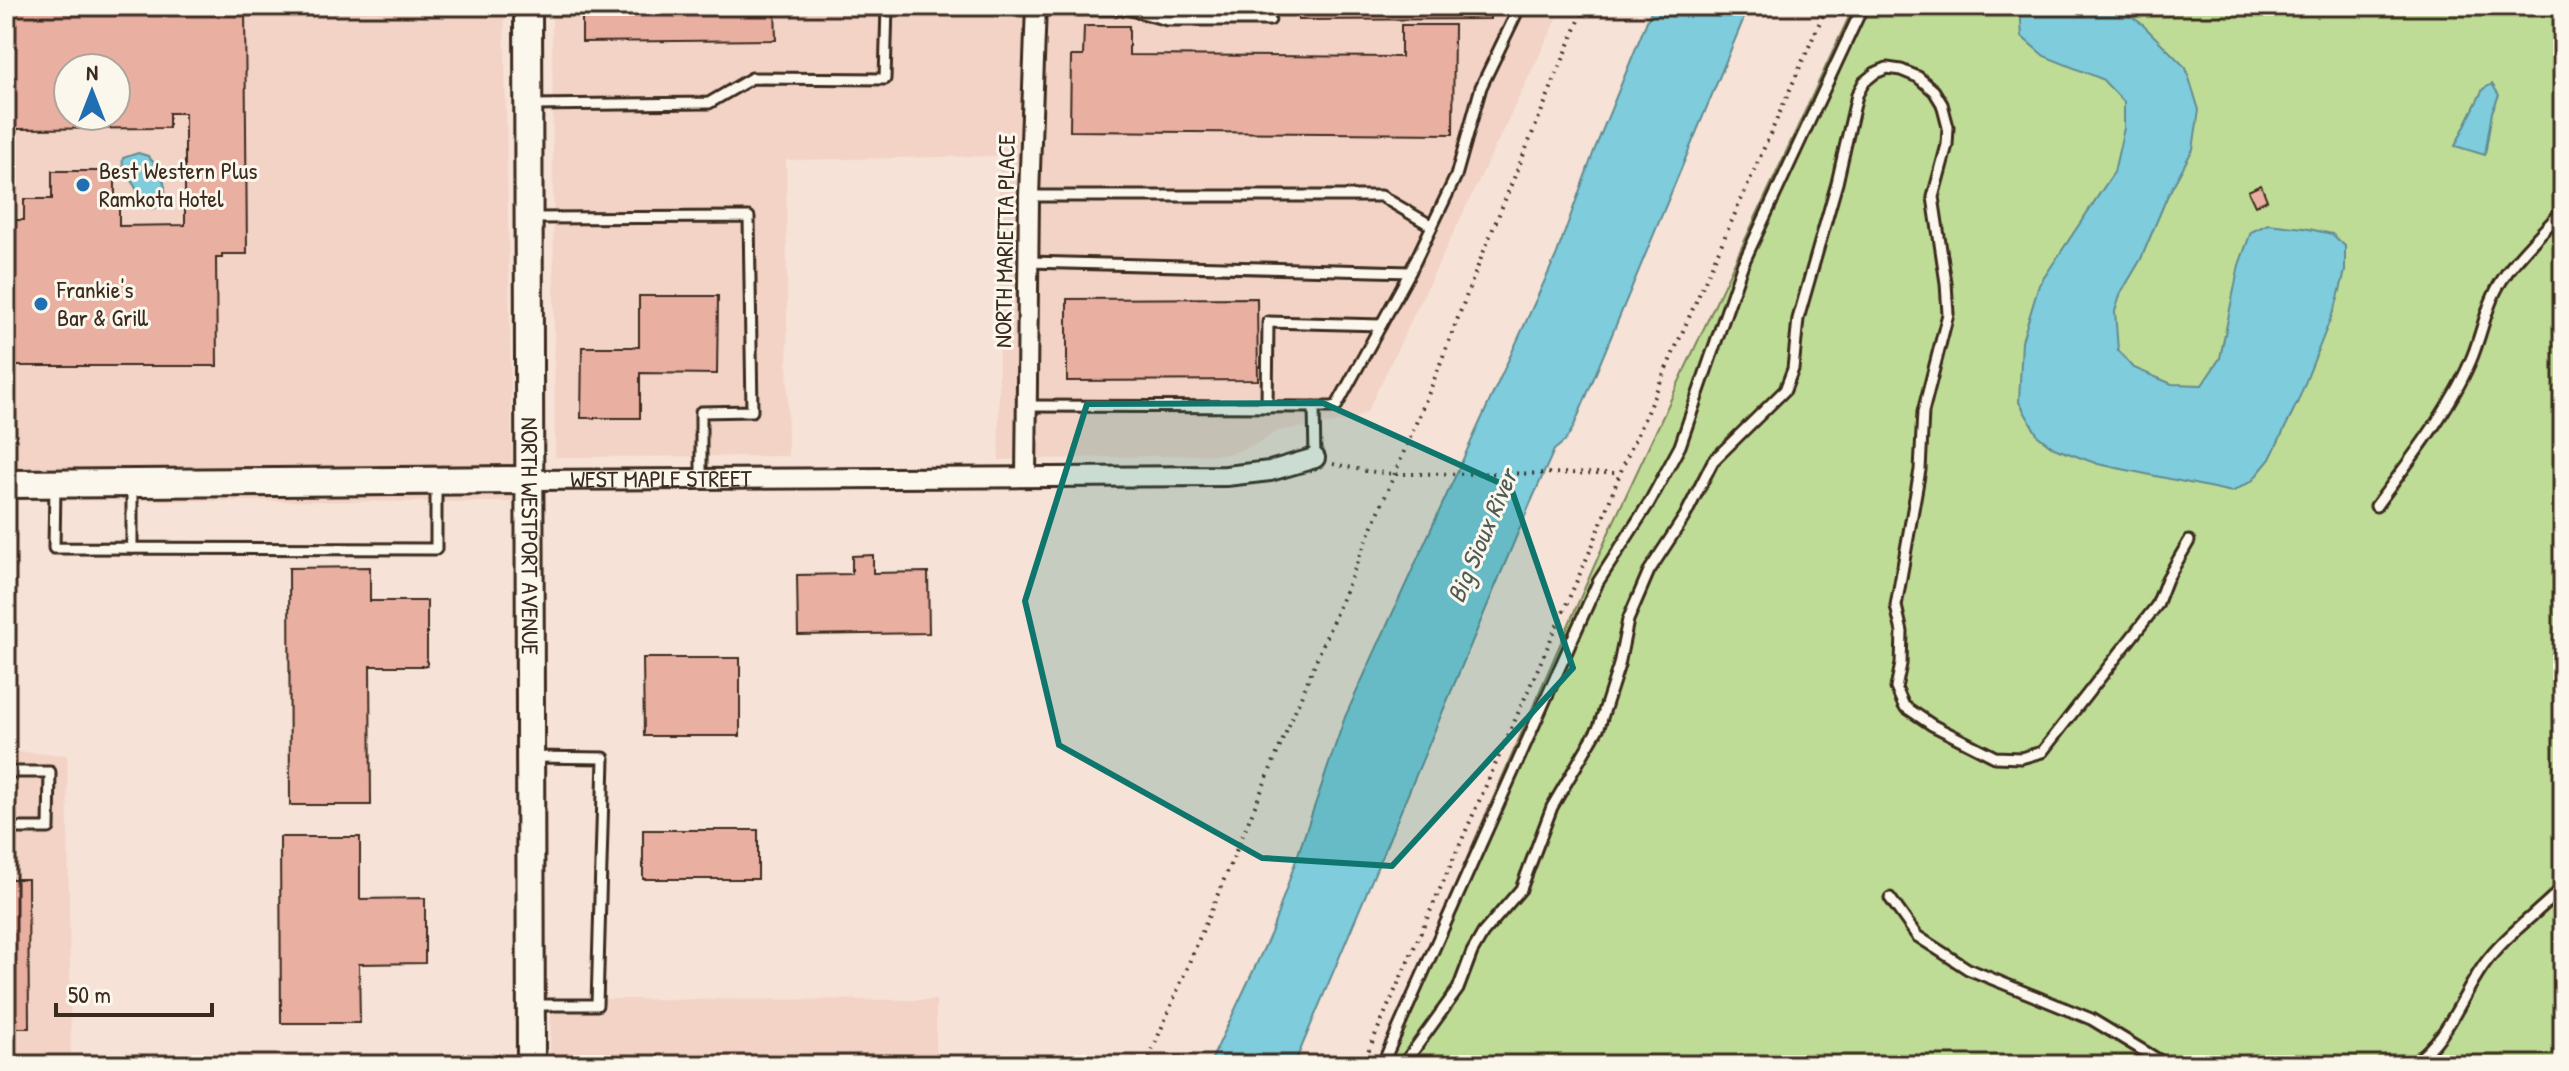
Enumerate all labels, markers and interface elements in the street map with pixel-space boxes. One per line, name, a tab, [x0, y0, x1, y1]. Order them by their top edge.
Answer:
north arrow	[52, 52, 132, 132]
text: N	[86, 57, 98, 87]
street label: NORTH MARIETTA PLACE	[986, 133, 1022, 348]
place label: Best Western Plus Ramkota Hotel	[99, 154, 258, 214]
marker: Best Western Plus Ramkota Hotel	[74, 176, 92, 194]
place label: Frankie's Bar & Grill	[56, 273, 149, 333]
marker: Frankie's Bar & Grill	[32, 295, 50, 313]
street label: NORTH WESTPORT AVENUE	[514, 417, 547, 655]
water label: Big Sioux River	[1438, 461, 1527, 608]
street label: WEST MAPLE STREET	[570, 462, 753, 495]
scale bar	[56, 967, 212, 1017]
text: 50 m	[68, 978, 111, 1010]

